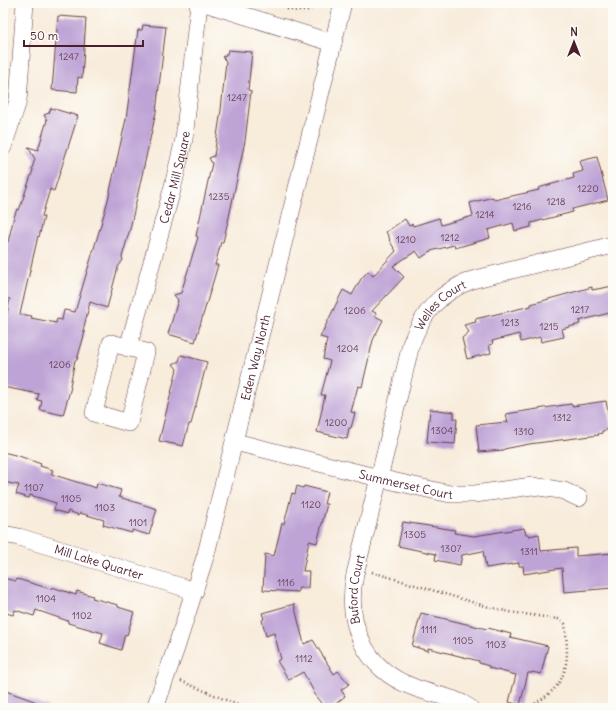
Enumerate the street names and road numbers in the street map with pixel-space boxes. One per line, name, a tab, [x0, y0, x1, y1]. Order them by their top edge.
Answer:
street label: Cedar Mill Square	[156, 130, 192, 225]
street label: Welles Court	[411, 276, 468, 333]
street label: Eden Way North	[237, 313, 273, 402]
street label: Summerset Court	[358, 466, 453, 502]
street label: Mill Lake Quarter	[53, 541, 146, 582]
street label: Buford Court	[345, 553, 367, 626]

